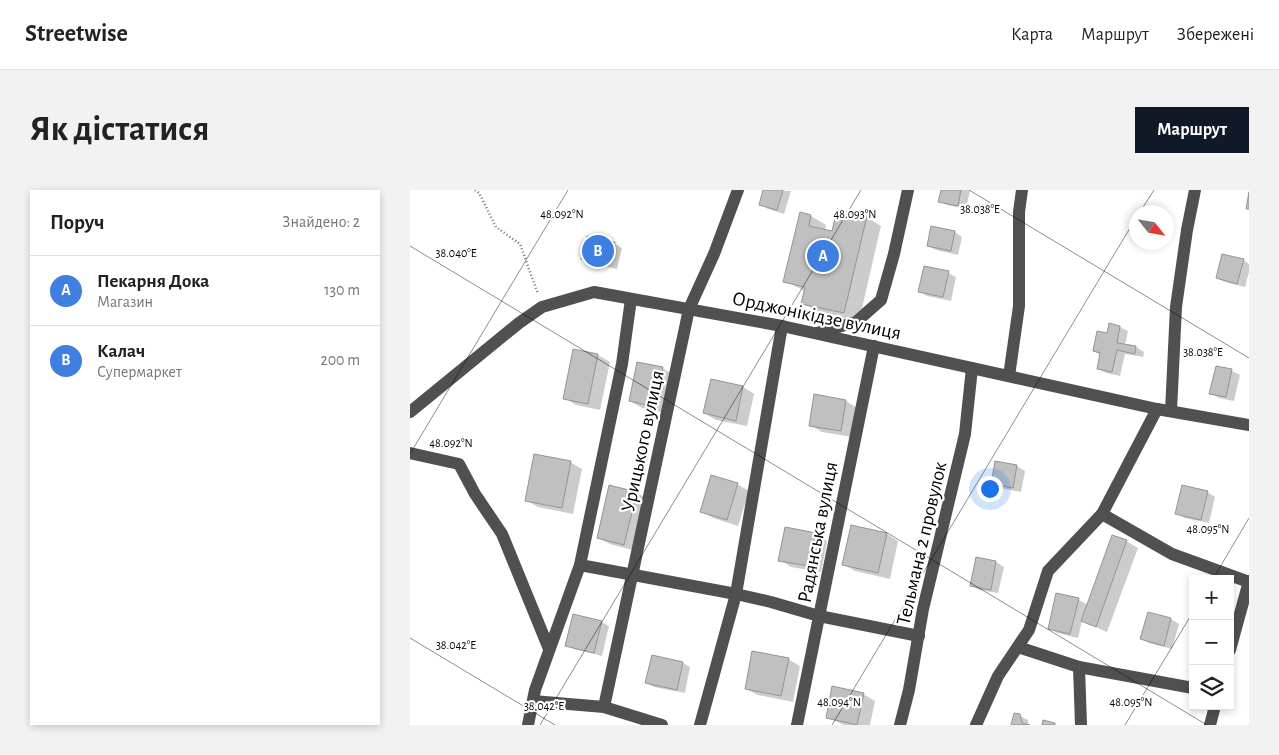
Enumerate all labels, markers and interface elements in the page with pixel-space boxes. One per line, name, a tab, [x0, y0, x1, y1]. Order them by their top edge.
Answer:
text: Streetwise	[25, 22, 128, 46]
text: Карта	[1011, 26, 1053, 44]
text: Маршрут	[1081, 26, 1149, 44]
text: Збережені	[1177, 26, 1254, 44]
button: Маршрут	[1135, 107, 1249, 153]
text: Як дістатися	[30, 112, 209, 147]
text: 38.038°E	[960, 203, 1000, 215]
north arrow	[1129, 205, 1174, 250]
text: 48.092°N	[540, 208, 584, 220]
text: 48.093°N	[834, 208, 876, 220]
text: Поруч	[50, 212, 104, 233]
text: Знайдено: 2	[282, 214, 360, 230]
pin: B	[582, 232, 614, 270]
pin: A	[807, 237, 839, 275]
text: 38.040°E	[435, 247, 477, 259]
text: Пекарня Дока	[97, 272, 209, 291]
text: A	[61, 282, 71, 298]
text: 130 m	[324, 282, 360, 298]
street label: Орджонікідзе вулиця	[731, 288, 903, 344]
text: Магазин	[97, 294, 153, 310]
text: Калач	[97, 342, 145, 361]
text: 38.038°E	[1183, 346, 1223, 358]
text: B	[61, 352, 71, 368]
text: 200 m	[320, 352, 360, 368]
text: Супермаркет	[97, 364, 182, 380]
street label: Урицького вулиця	[618, 369, 668, 514]
text: 48.092°N	[429, 437, 473, 449]
street label: Радянська вулиця	[794, 460, 841, 604]
street label: Тельмана 2 провулок	[893, 460, 950, 627]
your location	[977, 476, 1003, 502]
text: 48.095°N	[1187, 523, 1229, 535]
map controls	[1189, 575, 1234, 710]
button: +	[1189, 575, 1234, 620]
button: −	[1189, 620, 1234, 665]
text: 38.042°E	[436, 639, 476, 651]
button: layers	[1189, 665, 1234, 710]
text: 48.094°N	[817, 696, 861, 708]
text: 48.095°N	[1110, 696, 1152, 708]
text: 38.042°E	[524, 700, 564, 712]

